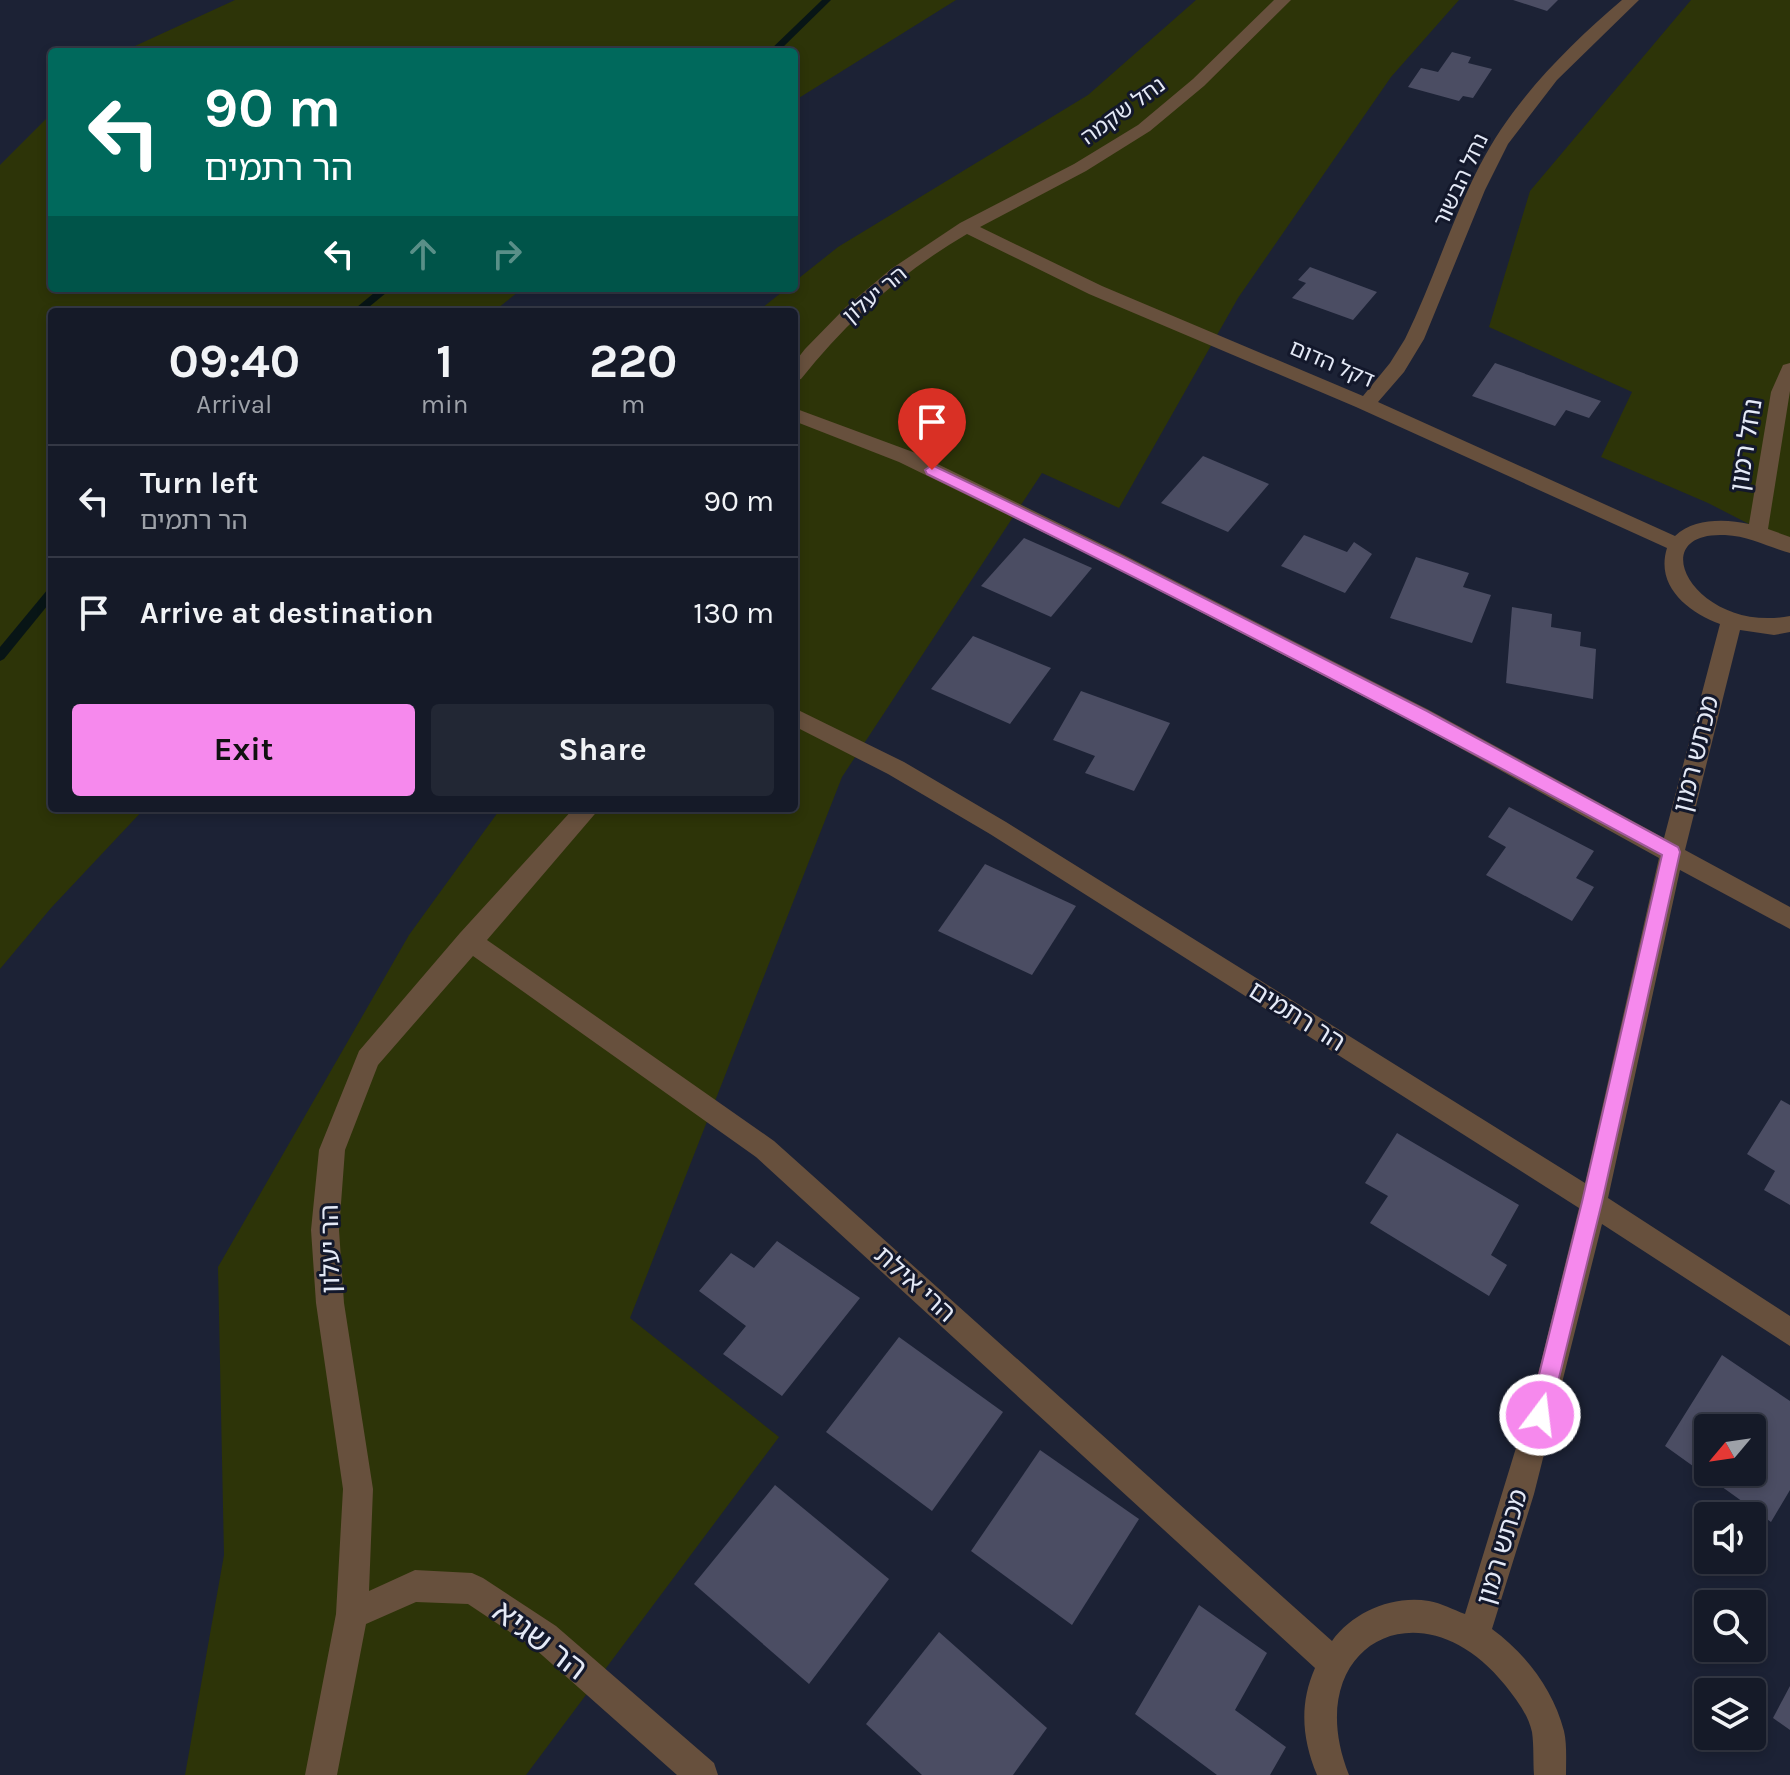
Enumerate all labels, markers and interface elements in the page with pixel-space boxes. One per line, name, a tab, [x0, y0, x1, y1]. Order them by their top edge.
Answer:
street label: נחל שקמה	[1076, 72, 1170, 150]
text: 90 m	[204, 75, 341, 140]
icon: left	[72, 80, 176, 184]
street label: נחל הבשור	[1428, 129, 1494, 231]
text: הר רתמים	[204, 147, 353, 189]
icon: left	[317, 232, 361, 276]
icon: ahead	[401, 232, 445, 276]
icon: right	[485, 232, 529, 276]
street label: הר יעלון	[838, 261, 912, 329]
text: 09:40	[169, 333, 300, 389]
text: 1	[436, 333, 453, 389]
text: 220	[589, 333, 677, 389]
street label: דקל הדום	[1286, 335, 1378, 393]
pin	[898, 388, 966, 470]
text: Arrival	[196, 389, 272, 420]
text: min	[421, 389, 468, 420]
text: m	[621, 389, 645, 420]
street label: נחל רמון	[1723, 396, 1769, 494]
icon: arrive	[910, 400, 954, 444]
text: Turn left	[140, 465, 258, 501]
icon: left	[72, 479, 116, 523]
text: 90 m	[704, 483, 774, 519]
text: הר רתמים	[140, 505, 248, 536]
icon: arrive	[72, 591, 116, 635]
text: Arrive at destination	[140, 595, 434, 631]
text: 130 m	[693, 595, 774, 631]
street label: מכתש רמון	[1667, 692, 1725, 816]
button: Exit	[72, 704, 415, 796]
button: Share	[431, 704, 774, 796]
street label: הר רתמים	[1243, 974, 1351, 1058]
street label: הר יעלון	[314, 1204, 346, 1294]
street label: הרי אילת	[868, 1240, 962, 1328]
position arrow	[1498, 1373, 1582, 1457]
north arrow	[1694, 1414, 1766, 1486]
map controls	[1694, 1414, 1766, 1750]
street label: מכתש רמון	[1470, 1485, 1534, 1609]
button: sound	[1694, 1502, 1766, 1574]
button: search	[1694, 1590, 1766, 1662]
street label: הר שגיא	[486, 1593, 594, 1687]
button: layers	[1694, 1678, 1766, 1750]

